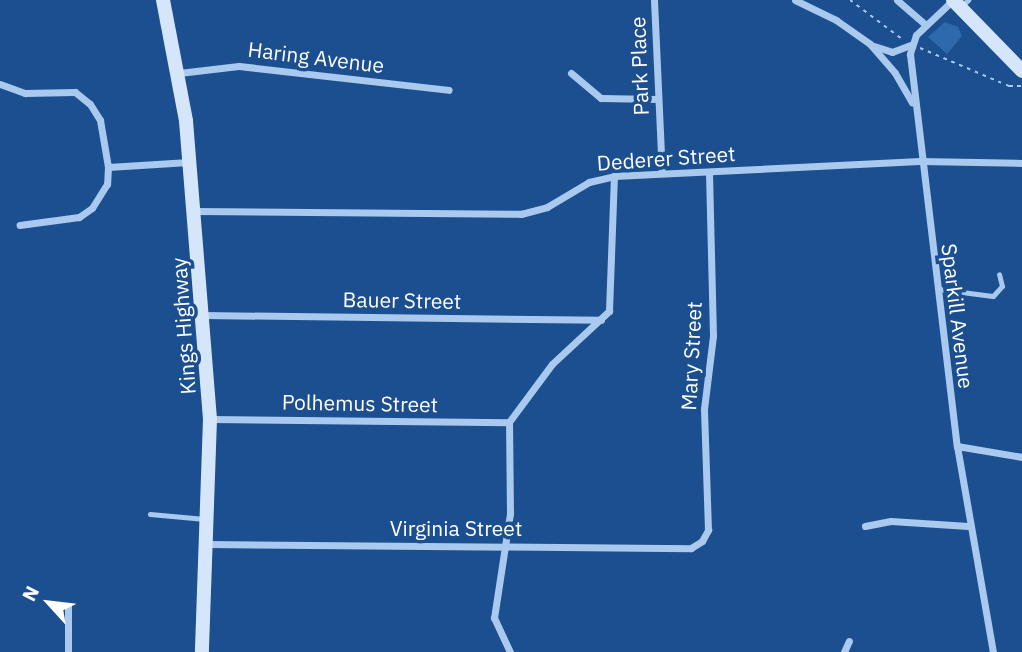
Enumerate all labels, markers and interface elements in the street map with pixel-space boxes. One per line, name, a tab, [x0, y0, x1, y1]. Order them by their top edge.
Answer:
street label: Park Place	[625, 16, 653, 116]
street label: Haring Avenue	[246, 36, 386, 78]
street label: Dederer Street	[596, 141, 736, 175]
street label: Sparkill Avenue	[937, 242, 979, 390]
street label: Kings Highway	[166, 257, 200, 395]
street label: Bauer Street	[342, 286, 462, 314]
street label: Mary Street	[676, 301, 706, 411]
street label: Polhemus Street	[282, 389, 438, 417]
street label: Virginia Street	[390, 515, 522, 541]
north arrow	[14, 568, 84, 638]
text: N	[16, 582, 44, 605]

